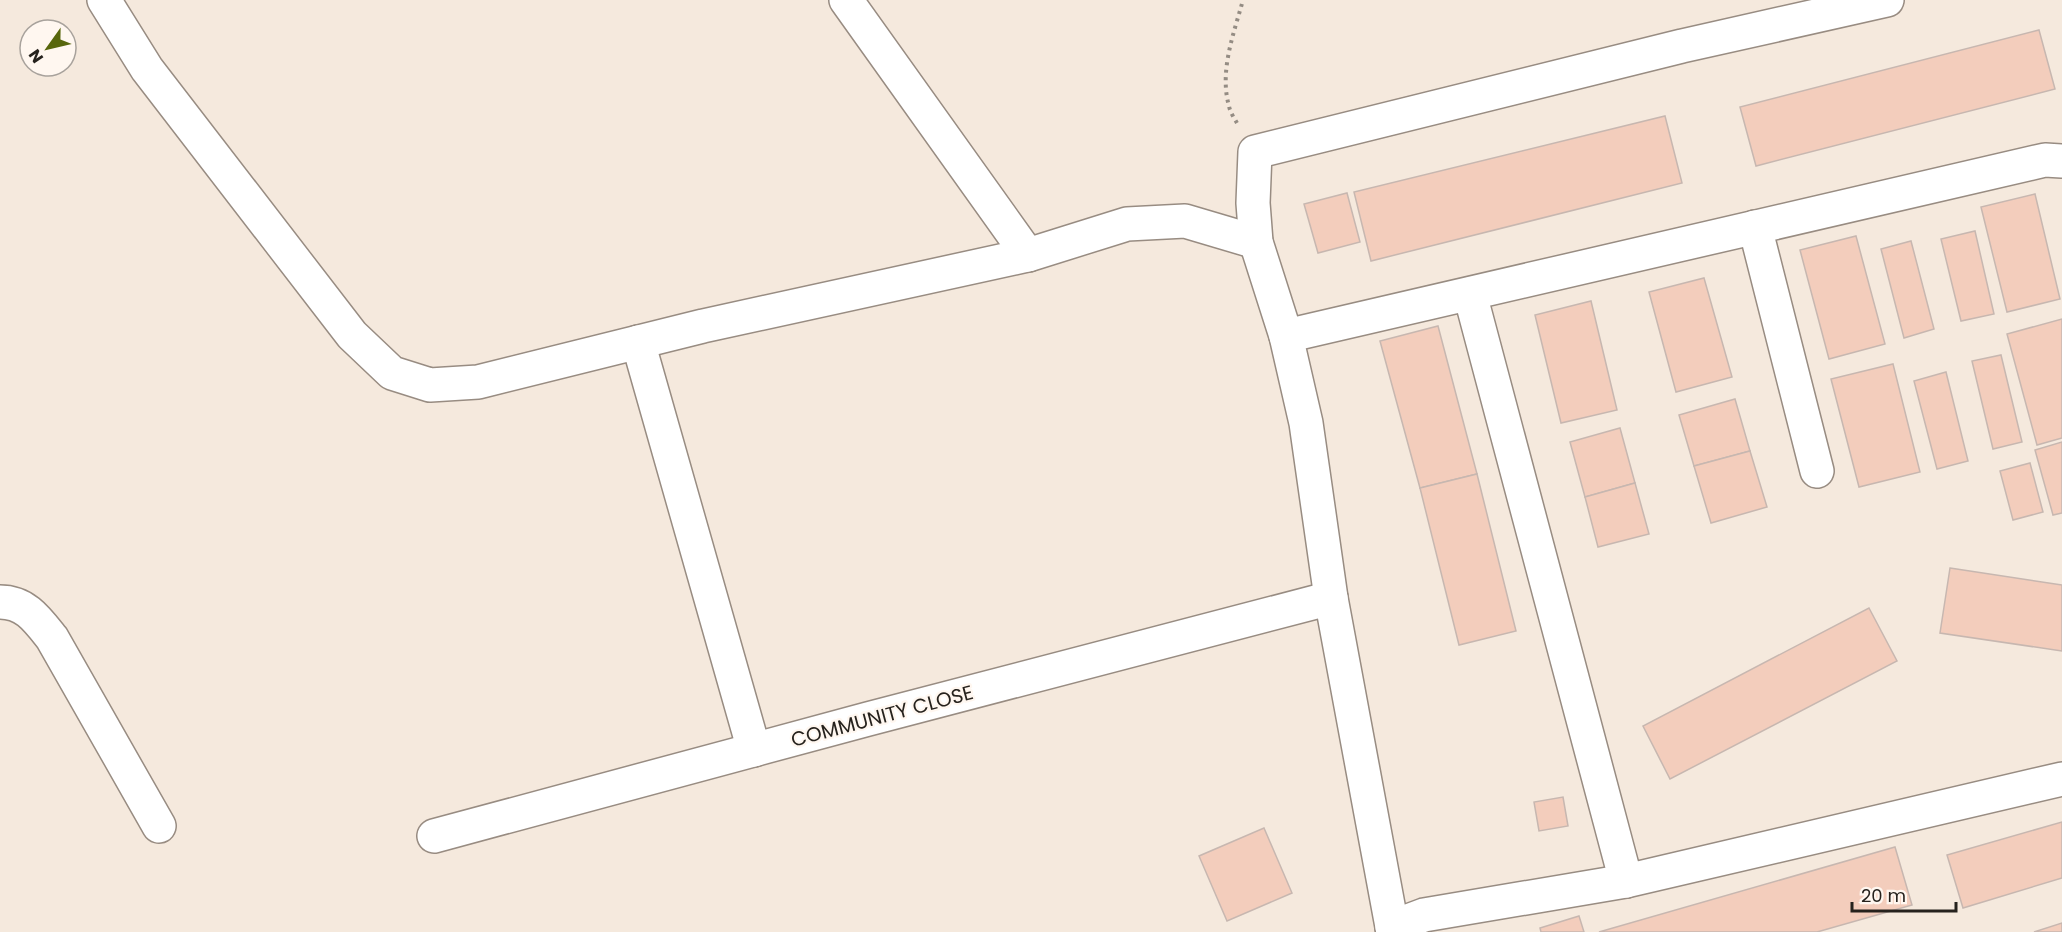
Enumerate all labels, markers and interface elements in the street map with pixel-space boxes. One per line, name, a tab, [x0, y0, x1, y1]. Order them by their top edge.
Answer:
north arrow	[18, 18, 78, 78]
text: N	[23, 45, 49, 68]
street label: COMMUNITY CLOSE	[788, 678, 976, 754]
scale bar	[1852, 875, 1956, 913]
text: 20 m	[1861, 883, 1906, 908]

